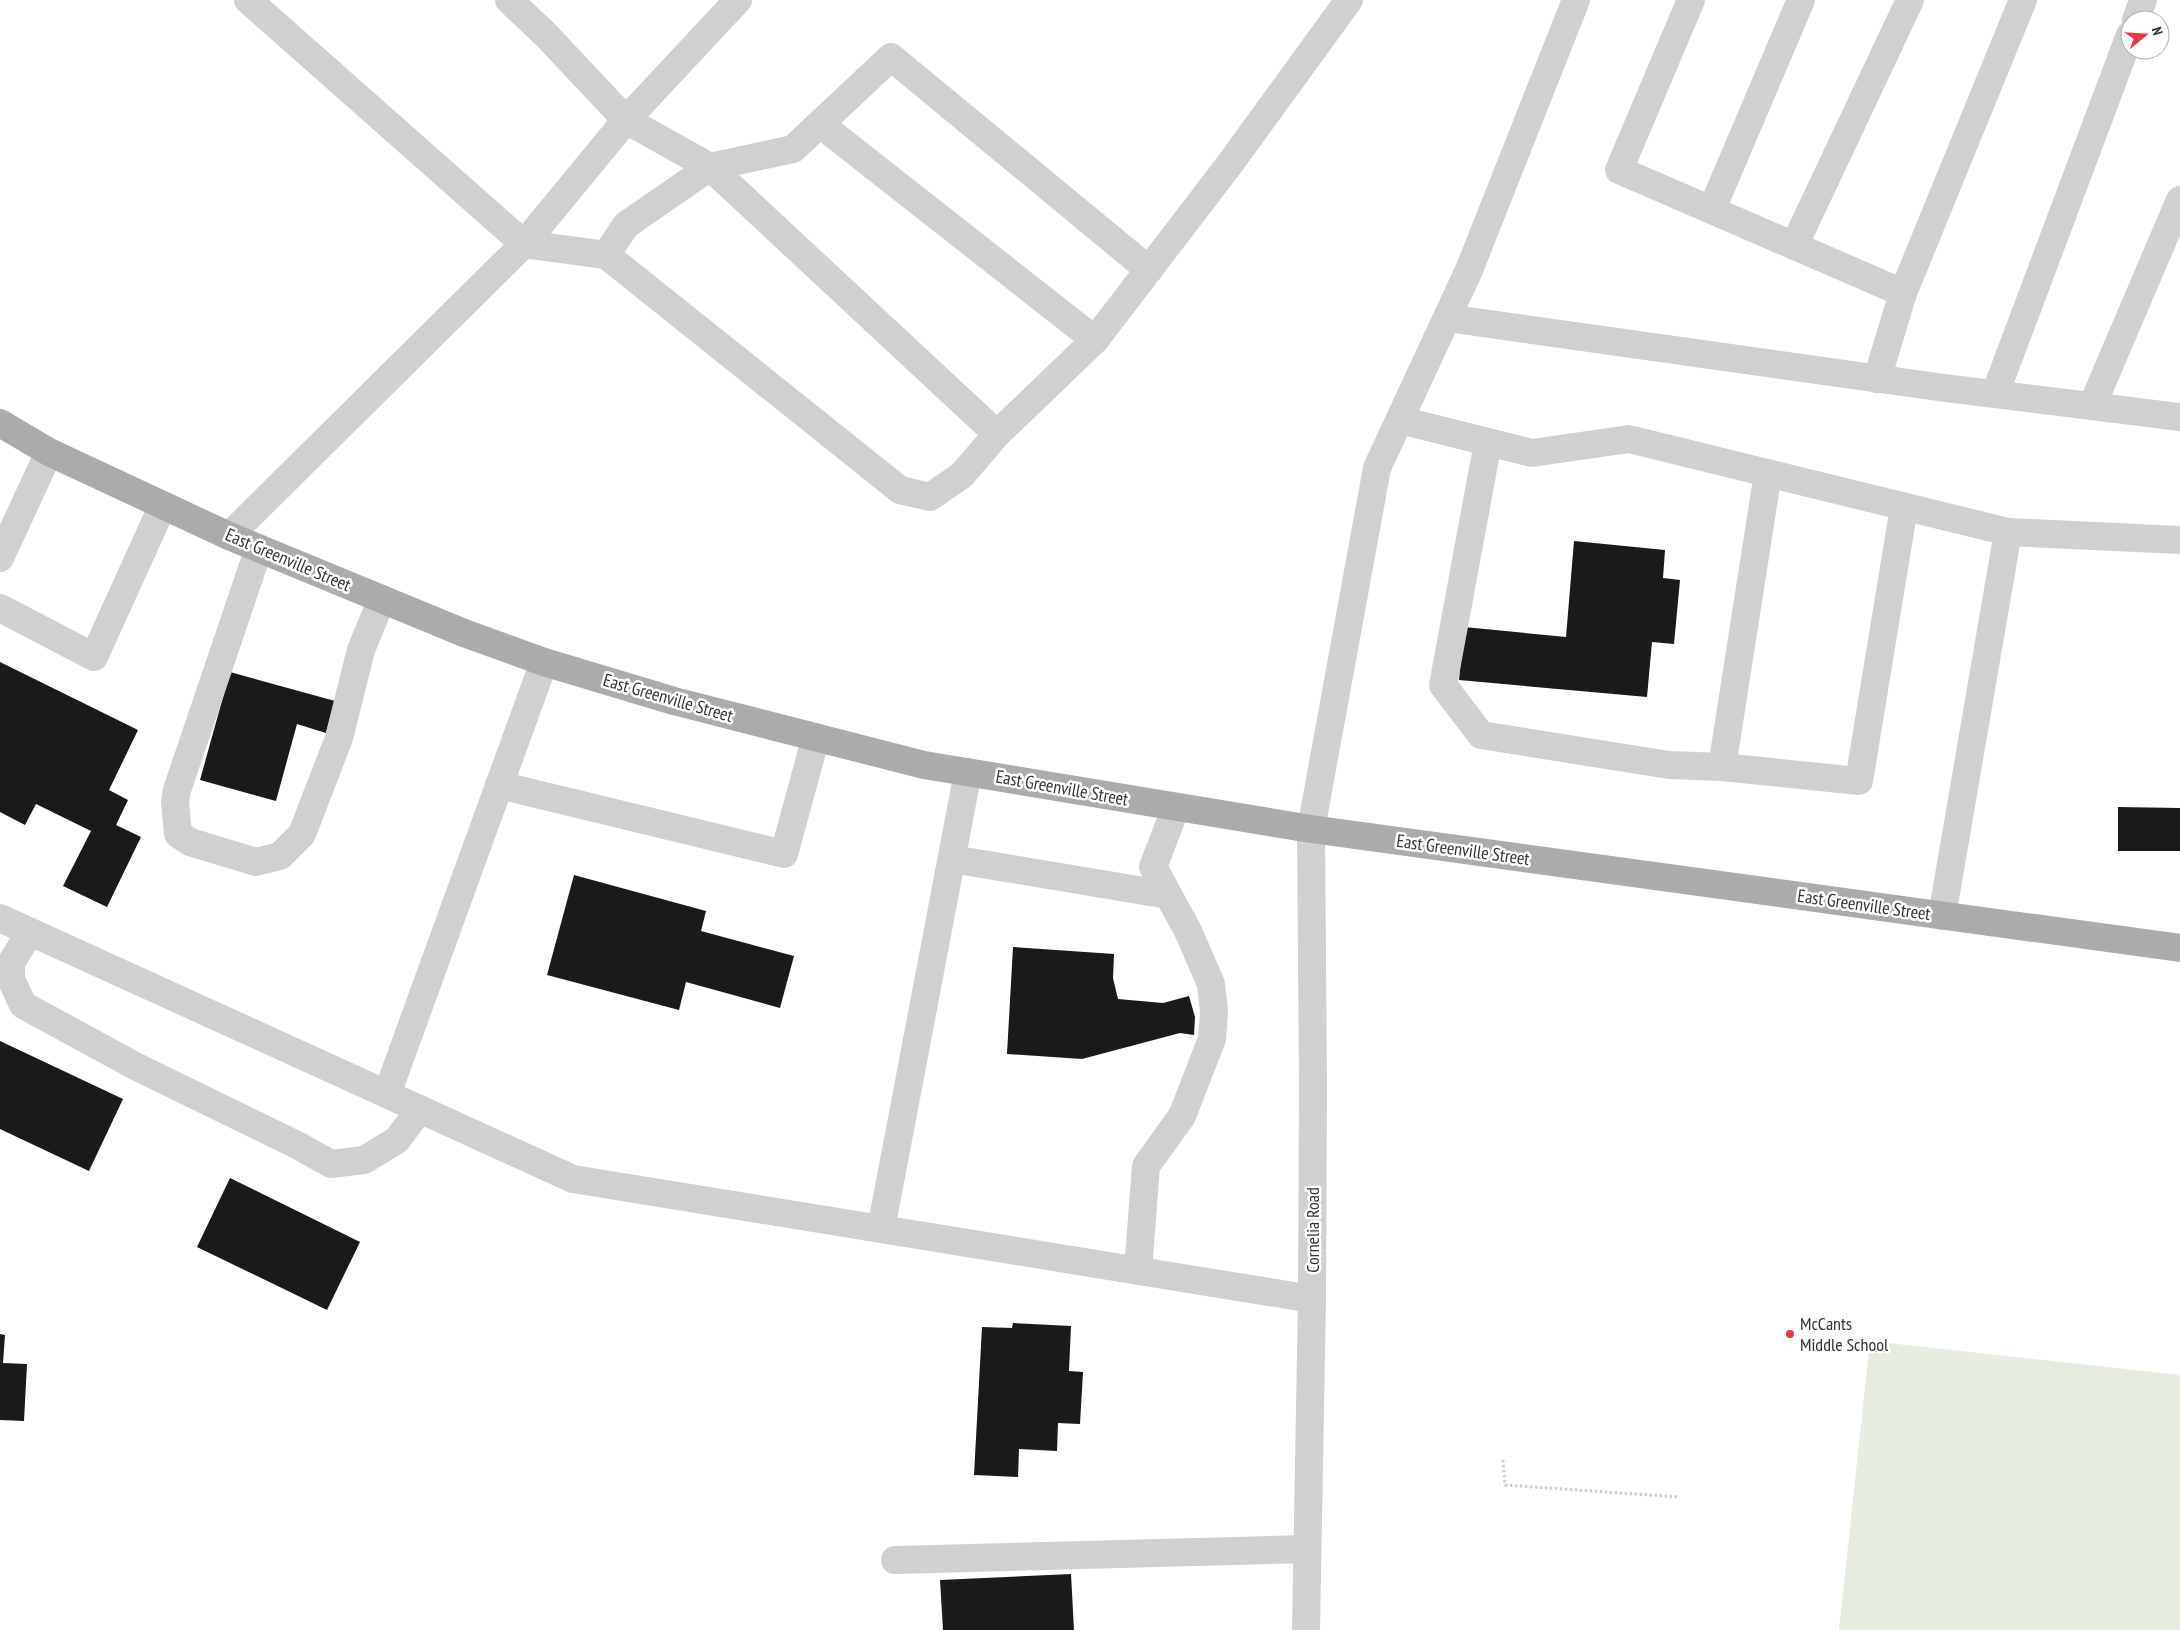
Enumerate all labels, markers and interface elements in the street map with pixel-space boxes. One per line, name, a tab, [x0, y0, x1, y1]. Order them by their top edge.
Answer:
north arrow	[2120, 10, 2170, 60]
text: N	[2148, 25, 2167, 37]
street label: East Greenville Street	[222, 523, 354, 596]
street label: East Greenville Street	[601, 668, 736, 727]
street label: East Greenville Street	[994, 765, 1130, 810]
street label: East Greenville Street	[1395, 829, 1531, 870]
street label: East Greenville Street	[1796, 884, 1932, 925]
street label: Cornelia Road	[1301, 1187, 1324, 1273]
place label: McCants Middle School	[1800, 1312, 1889, 1356]
marker: McCants Middle School	[1784, 1328, 1796, 1340]

